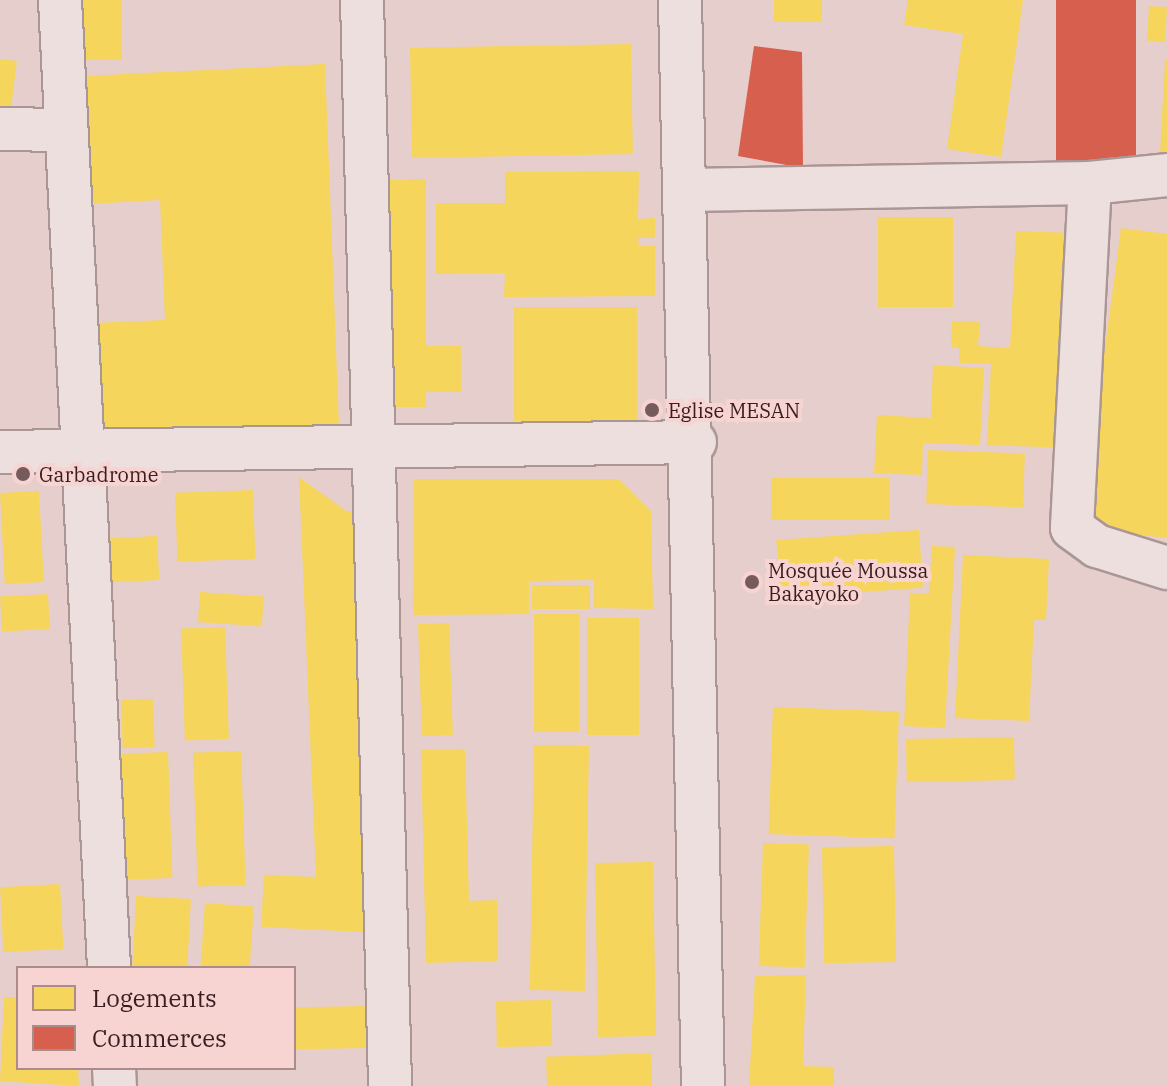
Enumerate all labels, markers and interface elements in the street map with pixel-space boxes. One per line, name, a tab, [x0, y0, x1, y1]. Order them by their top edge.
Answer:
place label: Eglise MESAN	[668, 398, 800, 422]
marker: Eglise MESAN	[643, 401, 661, 419]
place label: Garbadrome	[39, 462, 159, 486]
marker: Garbadrome	[14, 465, 32, 483]
place label: Mosquée Moussa Bakayoko	[768, 558, 928, 605]
marker: Mosquée Moussa Bakayoko	[743, 573, 761, 591]
legend	[16, 966, 296, 1070]
text: Logements	[92, 982, 217, 1014]
text: Commerces	[92, 1022, 227, 1054]

